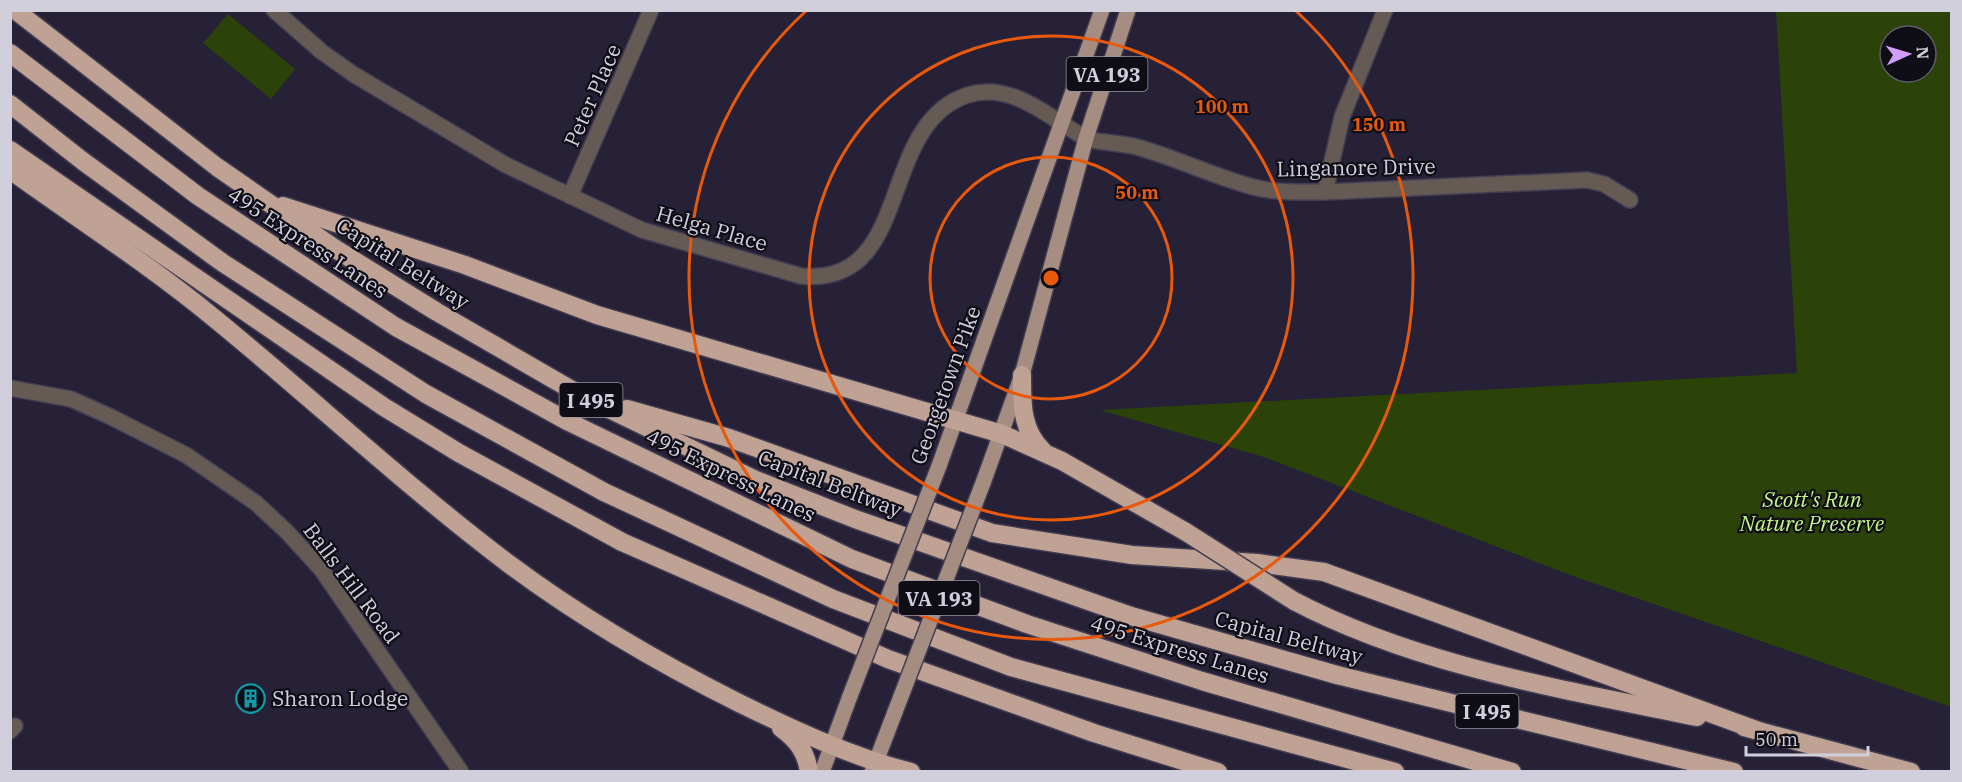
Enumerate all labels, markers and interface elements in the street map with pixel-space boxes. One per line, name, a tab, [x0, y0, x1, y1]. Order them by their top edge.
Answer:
north arrow	[1878, 24, 1938, 84]
street label: Peter Place	[557, 39, 627, 151]
text: N	[1913, 46, 1933, 60]
road number: VA 193	[1066, 57, 1148, 91]
text: 100 m	[1195, 95, 1250, 118]
text: 150 m	[1352, 113, 1407, 136]
street label: Linganore Drive	[1276, 152, 1436, 182]
street label: 495 Express Lanes	[223, 180, 393, 304]
text: 50 m	[1115, 181, 1159, 204]
street label: Helga Place	[653, 199, 771, 257]
street label: Capital Beltway	[331, 211, 476, 316]
centre of rings	[1041, 268, 1061, 288]
street label: Georgetown Pike	[903, 302, 987, 468]
road number: I 495	[560, 383, 622, 417]
street label: 495 Express Lanes	[642, 422, 820, 528]
street label: Capital Beltway	[754, 443, 907, 524]
park label: Scott's Run Nature Preserve	[1739, 485, 1885, 537]
street label: Balls Hill Road	[297, 517, 407, 649]
road number: VA 193	[898, 581, 980, 615]
street label: Capital Beltway	[1212, 604, 1367, 670]
street label: 495 Express Lanes	[1087, 609, 1273, 689]
building icon: Sharon Lodge	[235, 682, 267, 714]
place label: Sharon Lodge	[272, 684, 408, 712]
road number: I 495	[1456, 694, 1518, 728]
scale bar	[1746, 719, 1868, 757]
text: 50 m	[1755, 728, 1798, 751]

